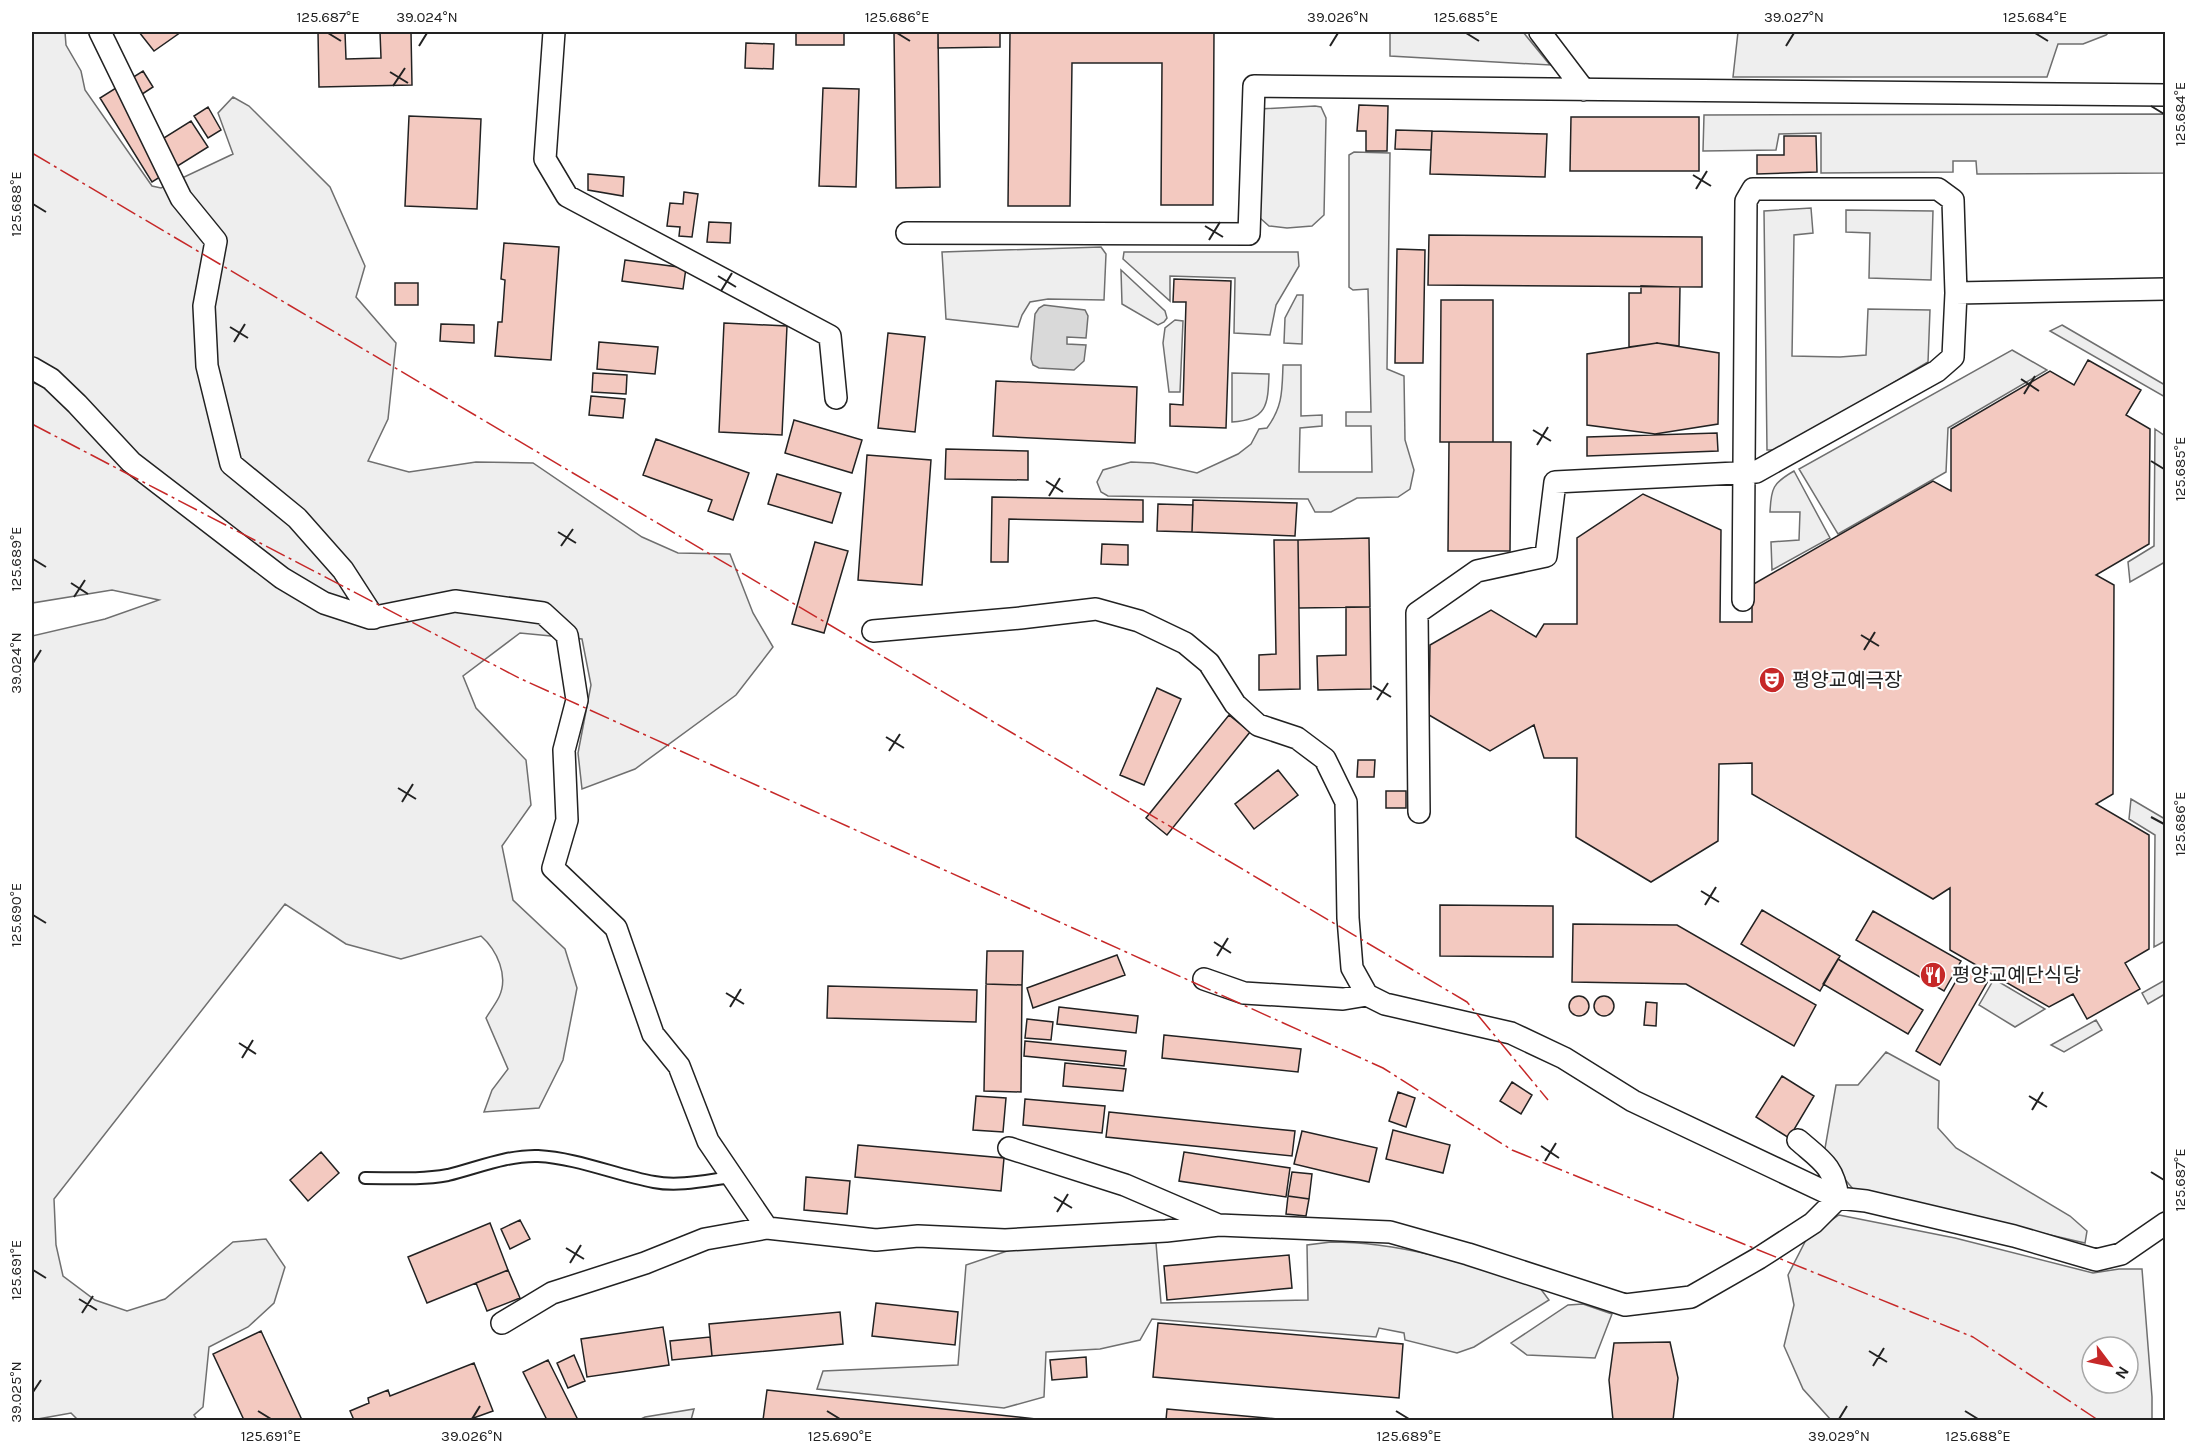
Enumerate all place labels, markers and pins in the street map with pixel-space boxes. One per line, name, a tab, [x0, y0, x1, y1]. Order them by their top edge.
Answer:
theatre icon: 평양교예극장	[1757, 665, 1787, 695]
place label: 평양교예극장	[1792, 669, 1902, 692]
restaurant icon: 평양교예단식당	[1918, 960, 1948, 990]
place label: 평양교예단식당	[1952, 964, 2081, 987]

